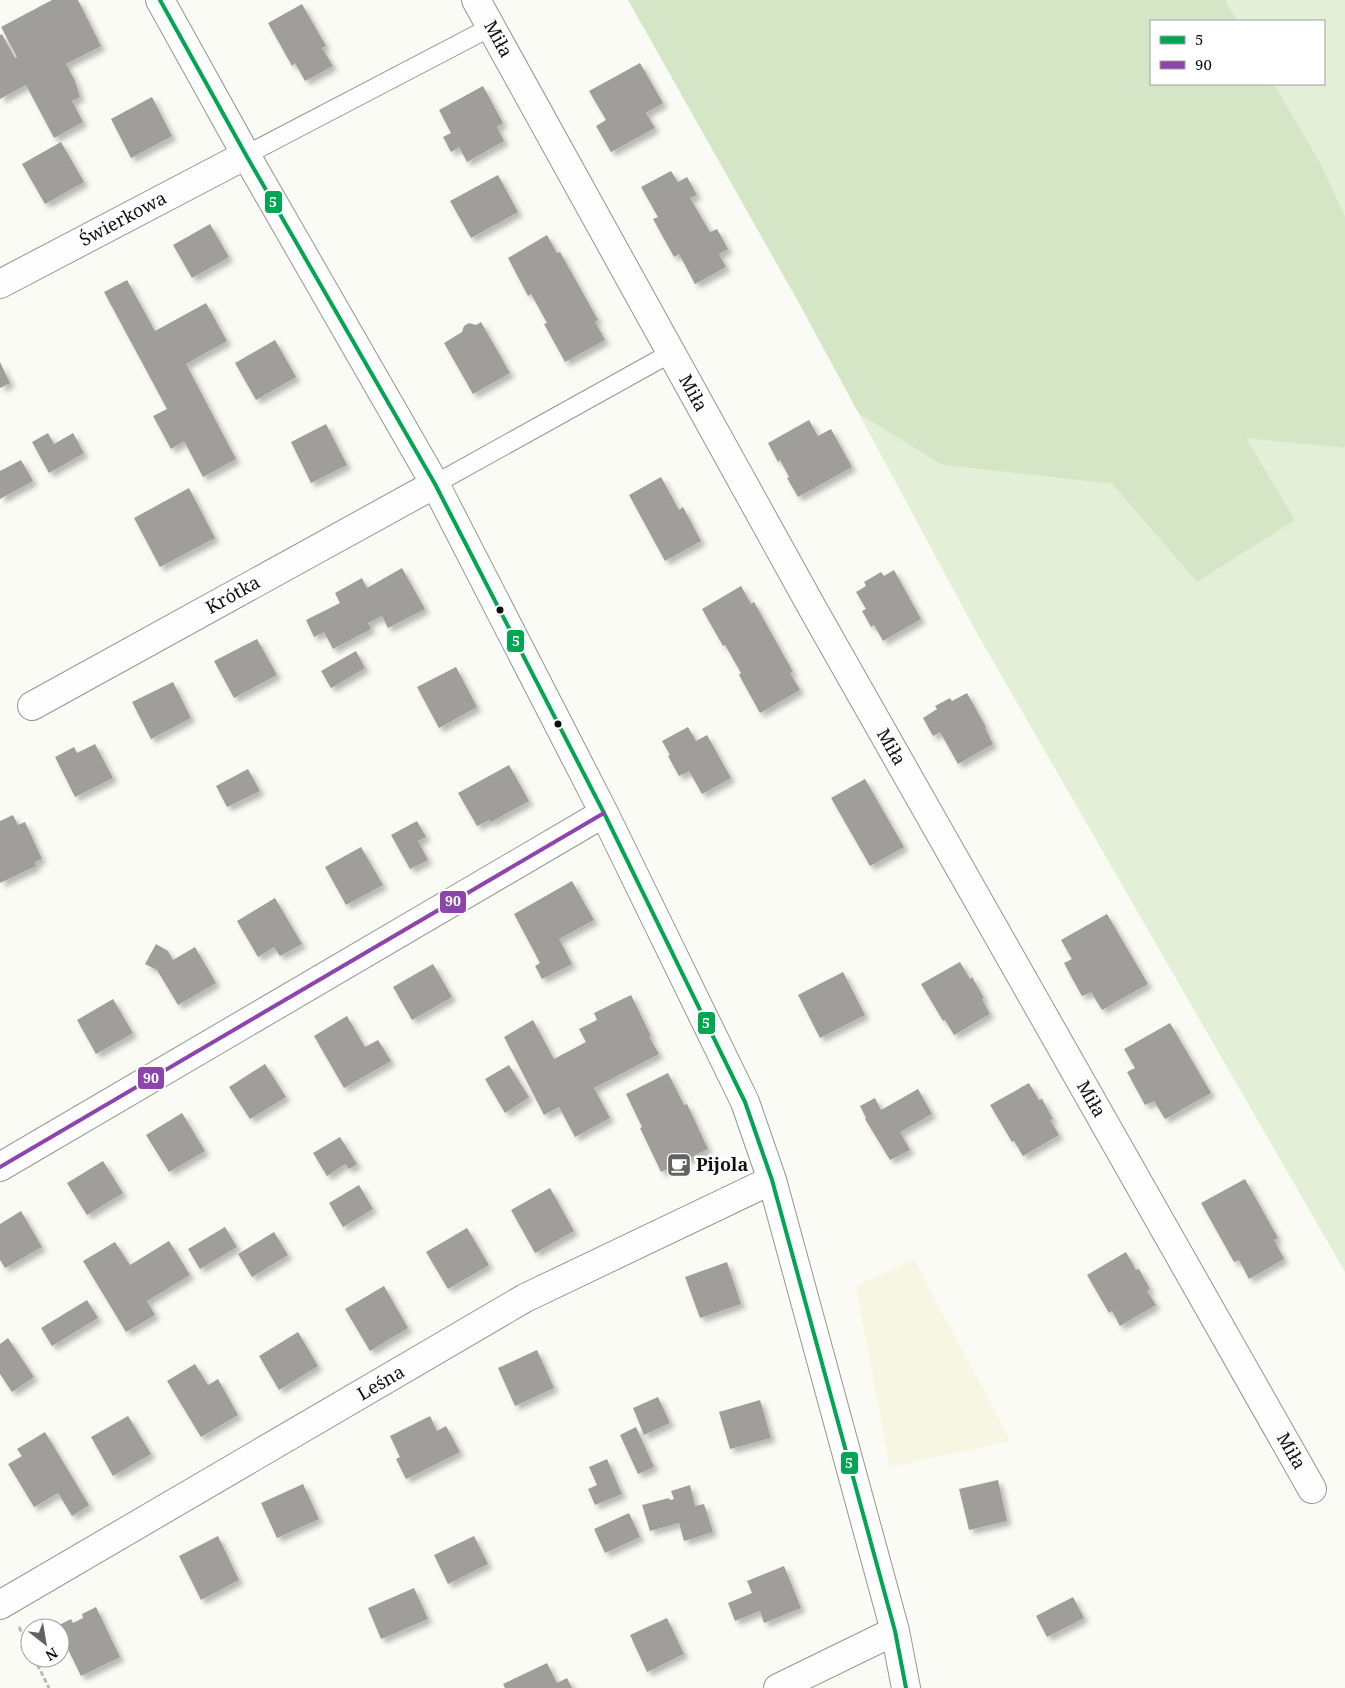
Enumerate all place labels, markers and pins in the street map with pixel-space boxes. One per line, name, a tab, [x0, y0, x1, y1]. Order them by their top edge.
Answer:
unlabelled marker	[495, 605, 505, 615]
unlabelled marker	[553, 719, 563, 729]
cafe icon: Pijola	[666, 1152, 692, 1178]
place label: Pijola	[696, 1152, 748, 1176]

